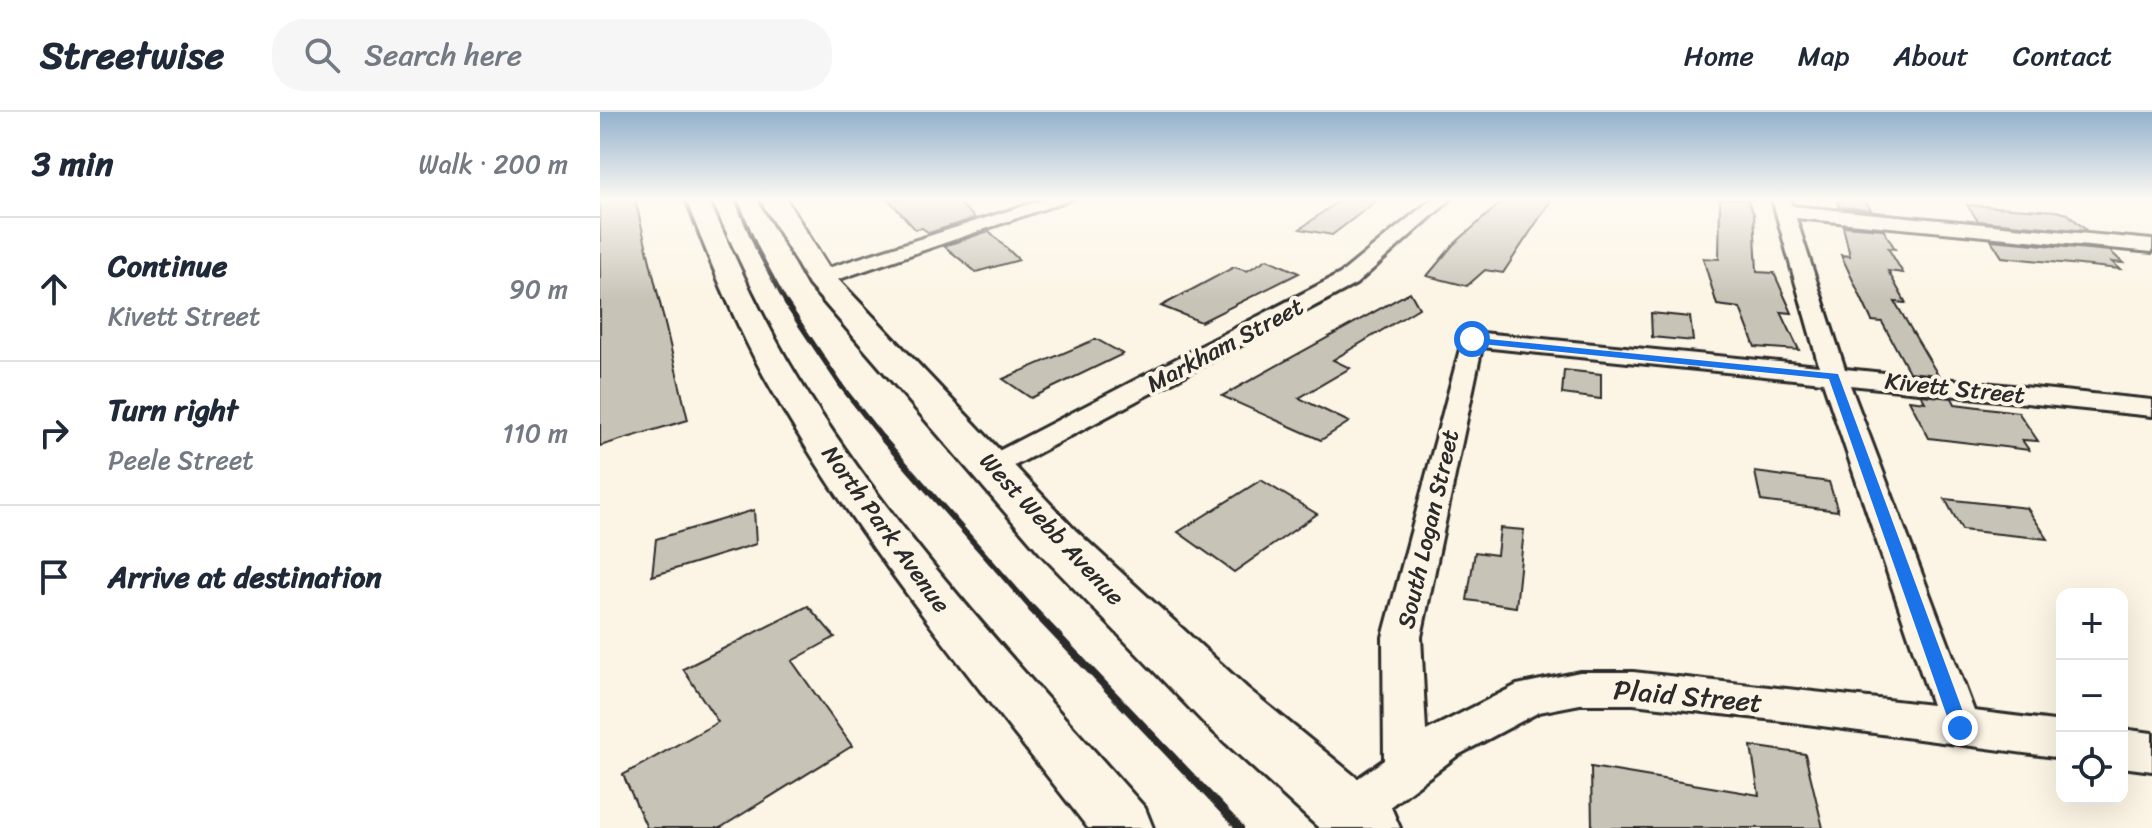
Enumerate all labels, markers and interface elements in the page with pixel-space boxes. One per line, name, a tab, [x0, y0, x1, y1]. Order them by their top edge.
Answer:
search box	[272, 19, 832, 91]
text: Streetwise	[40, 22, 224, 89]
text: Search here	[364, 28, 522, 82]
text: Home	[1684, 31, 1754, 80]
text: Map	[1798, 31, 1849, 80]
text: About	[1893, 31, 1969, 80]
text: Contact	[2013, 31, 2112, 80]
icon: search	[300, 33, 344, 77]
text: 3 min	[32, 134, 113, 194]
text: Walk · 200 m	[419, 141, 568, 187]
text: Continue	[108, 239, 227, 293]
text: 90 m	[509, 266, 568, 312]
icon: ahead	[32, 267, 76, 311]
street label: Markham Street	[1139, 286, 1311, 404]
text: Kivett Street	[108, 293, 260, 339]
route start	[1454, 321, 1490, 357]
street label: Kivett Street	[1883, 360, 2027, 416]
text: Turn right	[108, 383, 238, 437]
text: 110 m	[503, 410, 568, 456]
icon: right	[32, 411, 76, 455]
street label: South Logan Street	[1385, 425, 1471, 633]
street label: North Park Avenue	[810, 436, 962, 622]
text: Peele Street	[108, 437, 254, 483]
street label: West Webb Avenue	[969, 442, 1135, 616]
text: Arrive at destination	[108, 550, 382, 604]
icon: arrive	[32, 555, 76, 599]
map controls	[2056, 588, 2128, 804]
button: +	[2056, 588, 2128, 660]
button: −	[2056, 660, 2128, 732]
street label: Plaid Street	[1612, 665, 1764, 727]
route end	[1942, 710, 1978, 746]
button: locate	[2056, 732, 2128, 804]

